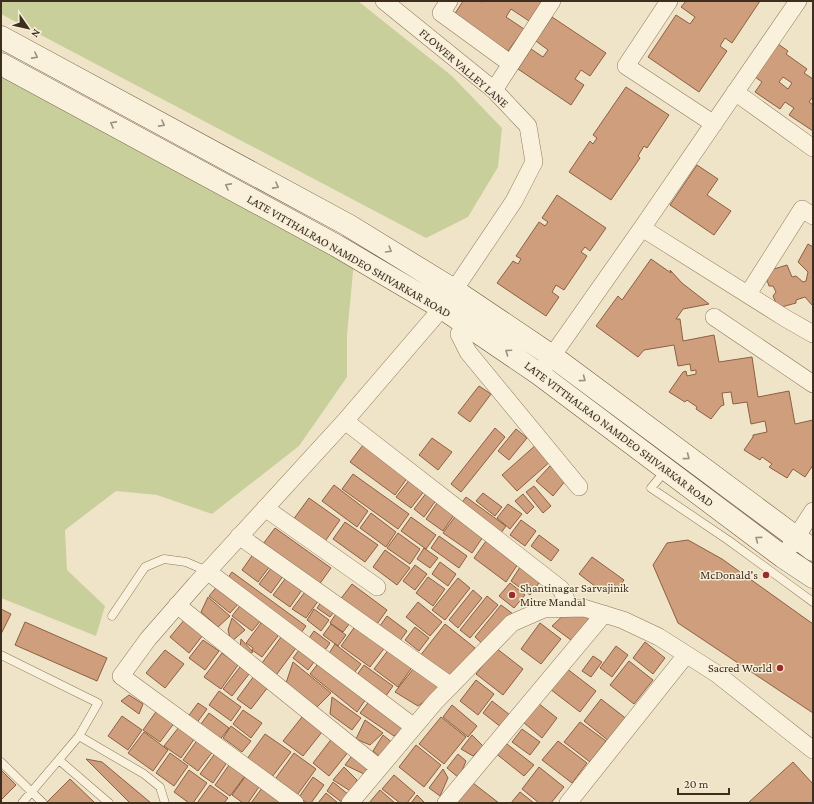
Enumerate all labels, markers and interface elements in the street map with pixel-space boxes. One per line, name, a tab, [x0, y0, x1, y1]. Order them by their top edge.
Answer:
north arrow	[8, 8, 48, 48]
street label: FLOWER VALLEY LANE	[417, 25, 512, 111]
text: N	[29, 27, 43, 40]
one-way arrow	[31, 51, 38, 58]
one-way arrow	[158, 119, 165, 127]
one-way arrow	[110, 122, 118, 129]
one-way arrow	[272, 181, 279, 189]
one-way arrow	[225, 184, 232, 191]
street label: LATE VITTHALRAO NAMDEO SHIVARKAR ROAD	[244, 192, 454, 320]
one-way arrow	[385, 245, 392, 253]
one-way arrow	[505, 350, 512, 357]
street label: LATE VITTHALRAO NAMDEO SHIVARKAR ROAD	[522, 358, 716, 510]
one-way arrow	[579, 375, 586, 382]
one-way arrow	[683, 452, 690, 459]
one-way arrow	[756, 536, 763, 543]
place label: McDonald's	[700, 568, 758, 582]
marker: McDonald's	[761, 570, 771, 580]
place label: Shantinagar Sarvajinik Mitre Mandal	[520, 581, 629, 609]
marker: Shantinagar Sarvajinik Mitre Mandal	[507, 590, 517, 600]
place label: Sacred World	[708, 661, 773, 675]
marker: Sacred World	[775, 663, 785, 673]
scale bar	[678, 770, 729, 796]
text: 20 m	[684, 777, 709, 791]

